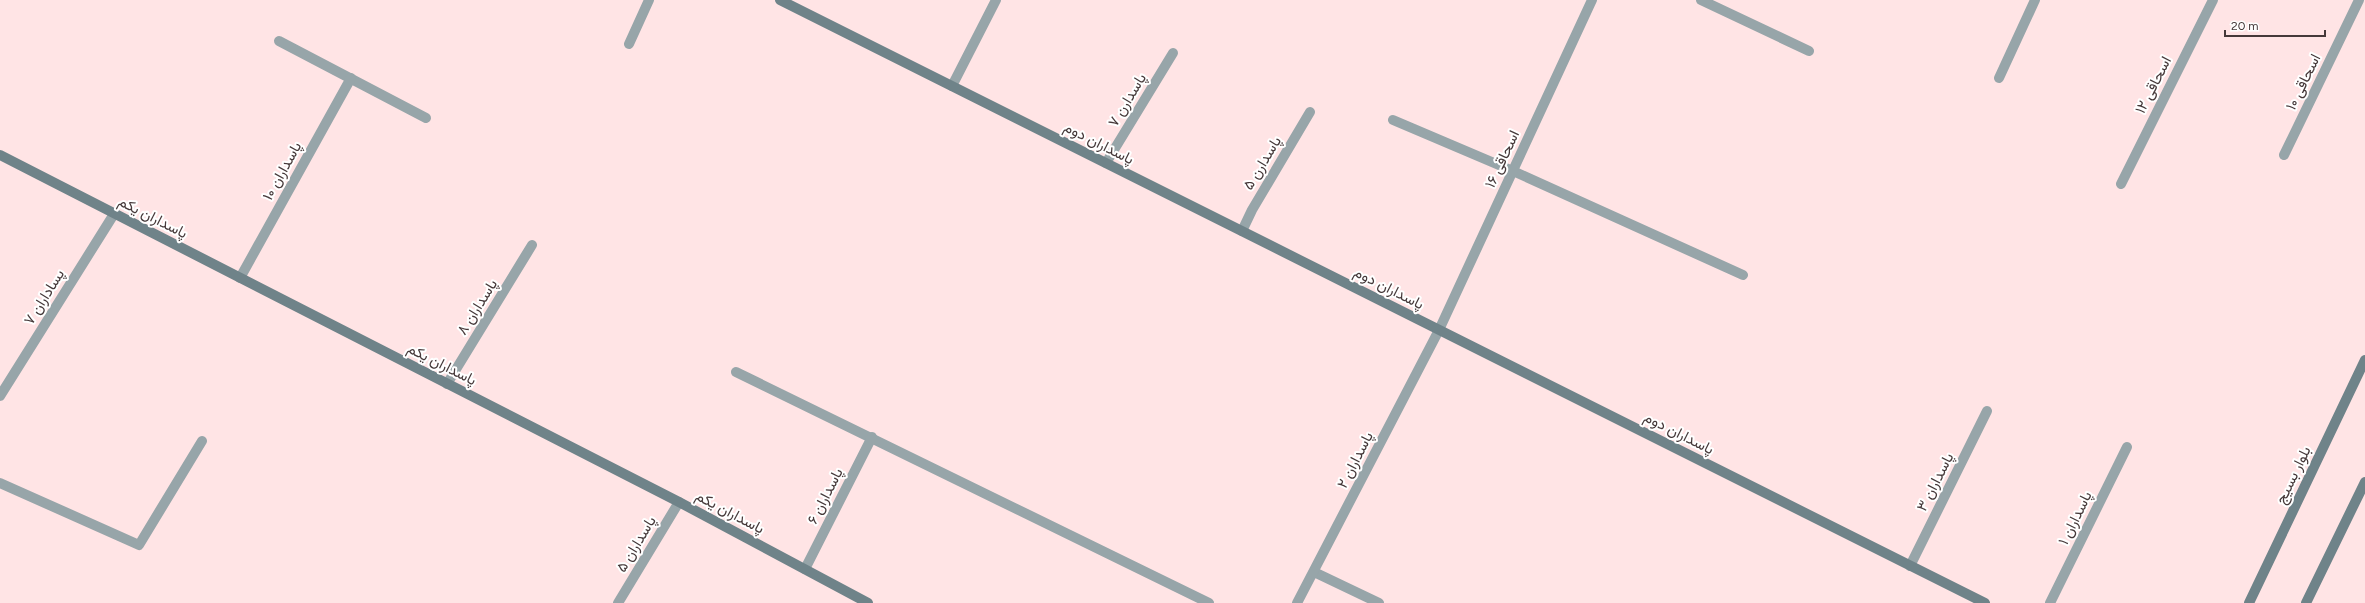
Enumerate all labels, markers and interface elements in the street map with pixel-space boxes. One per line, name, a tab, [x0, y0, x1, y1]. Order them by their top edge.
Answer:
scale bar	[2225, 12, 2325, 38]
text: 20 m	[2231, 19, 2259, 33]
street label: اسحاقی ۱۰	[2282, 51, 2325, 114]
street label: اسحاقی ۱۲	[2131, 53, 2176, 117]
street label: پاسدارن ۷	[1104, 70, 1151, 131]
street label: پاسداران دوم	[1061, 118, 1137, 169]
street label: اسحاقی ۱۶	[1481, 127, 1524, 191]
street label: پاسدارن ۵	[1239, 133, 1286, 194]
street label: پاسداران ۱۰	[259, 139, 306, 204]
street label: پاسداران یکم	[115, 192, 191, 243]
street label: پاسداران دوم	[1351, 263, 1427, 314]
street label: پساداران ۷	[20, 266, 69, 329]
street label: پاسداران ۸	[453, 276, 502, 339]
street label: پاسداران یکم	[404, 339, 480, 390]
street label: پاسداران دوم	[1641, 408, 1717, 459]
street label: پاسداران ۲	[1333, 429, 1378, 492]
street label: بلوار بسیج	[2271, 443, 2316, 508]
street label: پاسداران ۳	[1913, 450, 1958, 515]
street label: پاسداران ۶	[803, 465, 848, 528]
street label: پاسداران یکم	[692, 486, 767, 538]
street label: پاسداران ۱	[2054, 488, 2097, 548]
street label: پاسداران ۵	[612, 513, 661, 576]

